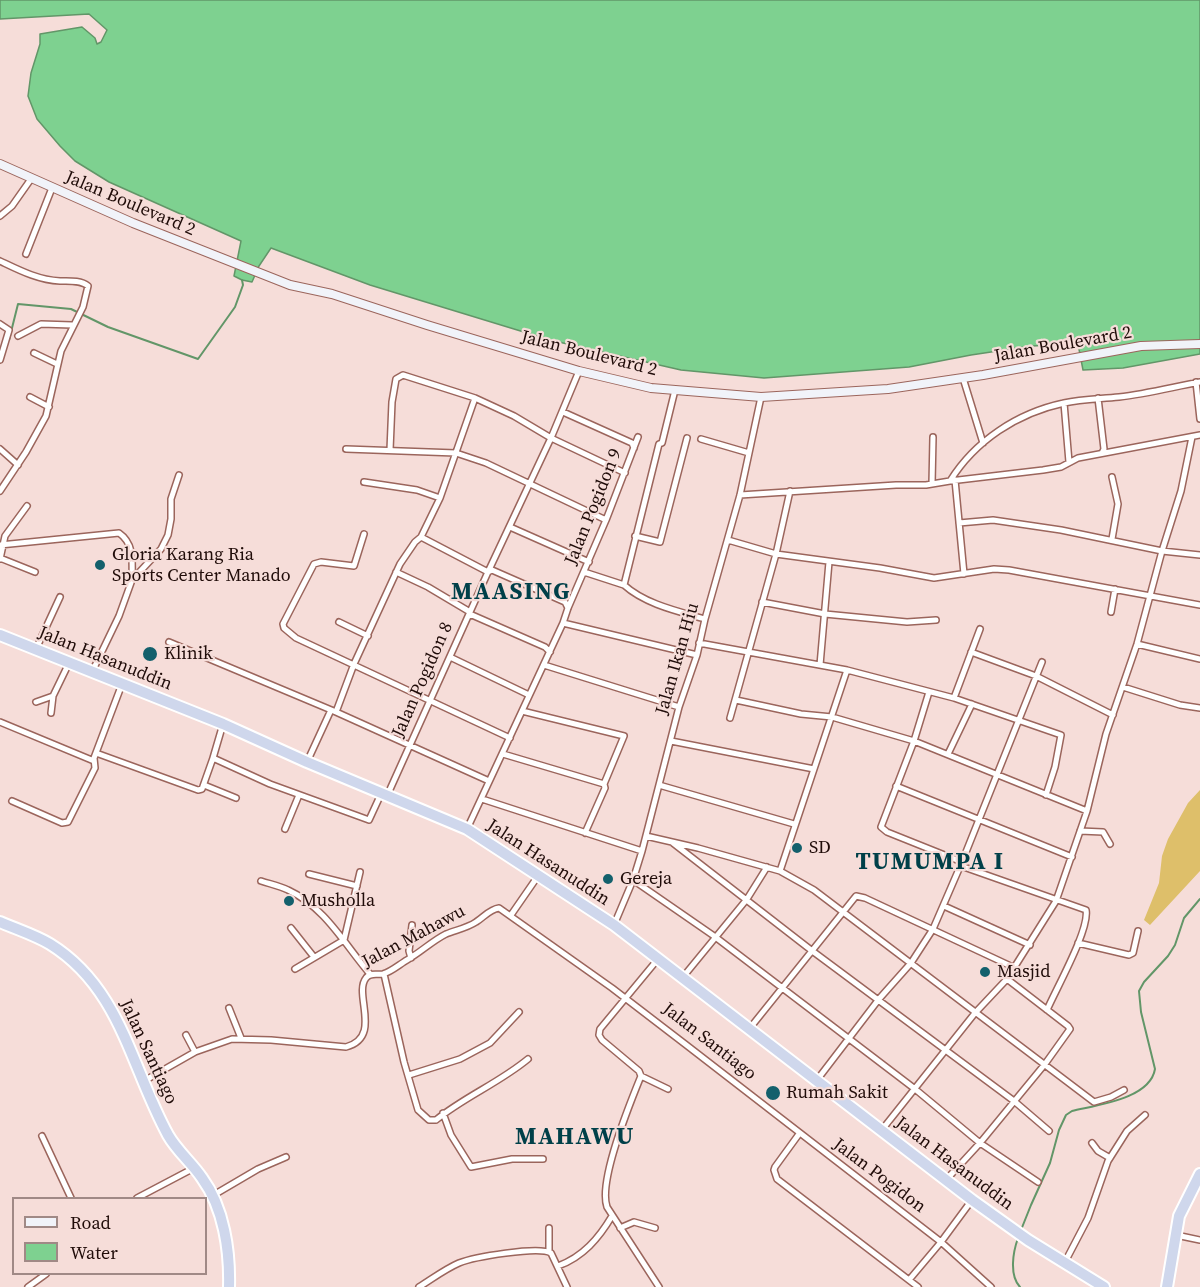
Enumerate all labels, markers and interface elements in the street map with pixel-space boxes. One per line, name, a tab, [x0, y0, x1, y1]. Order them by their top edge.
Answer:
street label: Jalan Boulevard 2	[62, 167, 198, 241]
street label: Jalan Boulevard 2	[992, 322, 1134, 368]
street label: Jalan Boulevard 2	[519, 327, 659, 381]
street label: Jalan Pogidon 9	[561, 446, 627, 568]
place label: Gloria Karang Ria Sports Center Manado	[112, 544, 291, 586]
marker: Gloria Karang Ria Sports Center Manado	[93, 558, 107, 572]
district label: MAASING	[451, 579, 571, 607]
street label: Jalan Ikan Hiu	[652, 600, 704, 718]
street label: Jalan Pogidon 8	[388, 619, 458, 741]
street label: Jalan Hasanuddin	[35, 622, 175, 696]
place label: Klinik	[164, 643, 213, 665]
marker: Klinik	[141, 645, 159, 663]
street label: Jalan Hasanuddin	[482, 815, 614, 911]
place label: SD	[809, 837, 831, 859]
marker: SD	[790, 841, 804, 855]
district label: TUMUMPA I	[855, 849, 1005, 877]
place label: Gereja	[620, 868, 672, 890]
marker: Gereja	[601, 872, 615, 886]
place label: Musholla	[301, 890, 375, 912]
marker: Musholla	[282, 894, 296, 908]
street label: Jalan Mahawu	[359, 901, 469, 973]
place label: Masjid	[997, 961, 1050, 983]
marker: Masjid	[978, 965, 992, 979]
street label: Jalan Santiago	[114, 996, 182, 1108]
street label: Jalan Santiago	[658, 999, 760, 1085]
place label: Rumah Sakit	[786, 1082, 888, 1104]
marker: Rumah Sakit	[764, 1084, 782, 1102]
street label: Jalan Hasanuddin	[891, 1113, 1017, 1215]
district label: MAHAWU	[515, 1124, 635, 1152]
street label: Jalan Pogidon	[828, 1134, 930, 1218]
legend	[12, 1197, 207, 1275]
text: Road	[70, 1210, 111, 1235]
text: Water	[70, 1240, 118, 1265]

